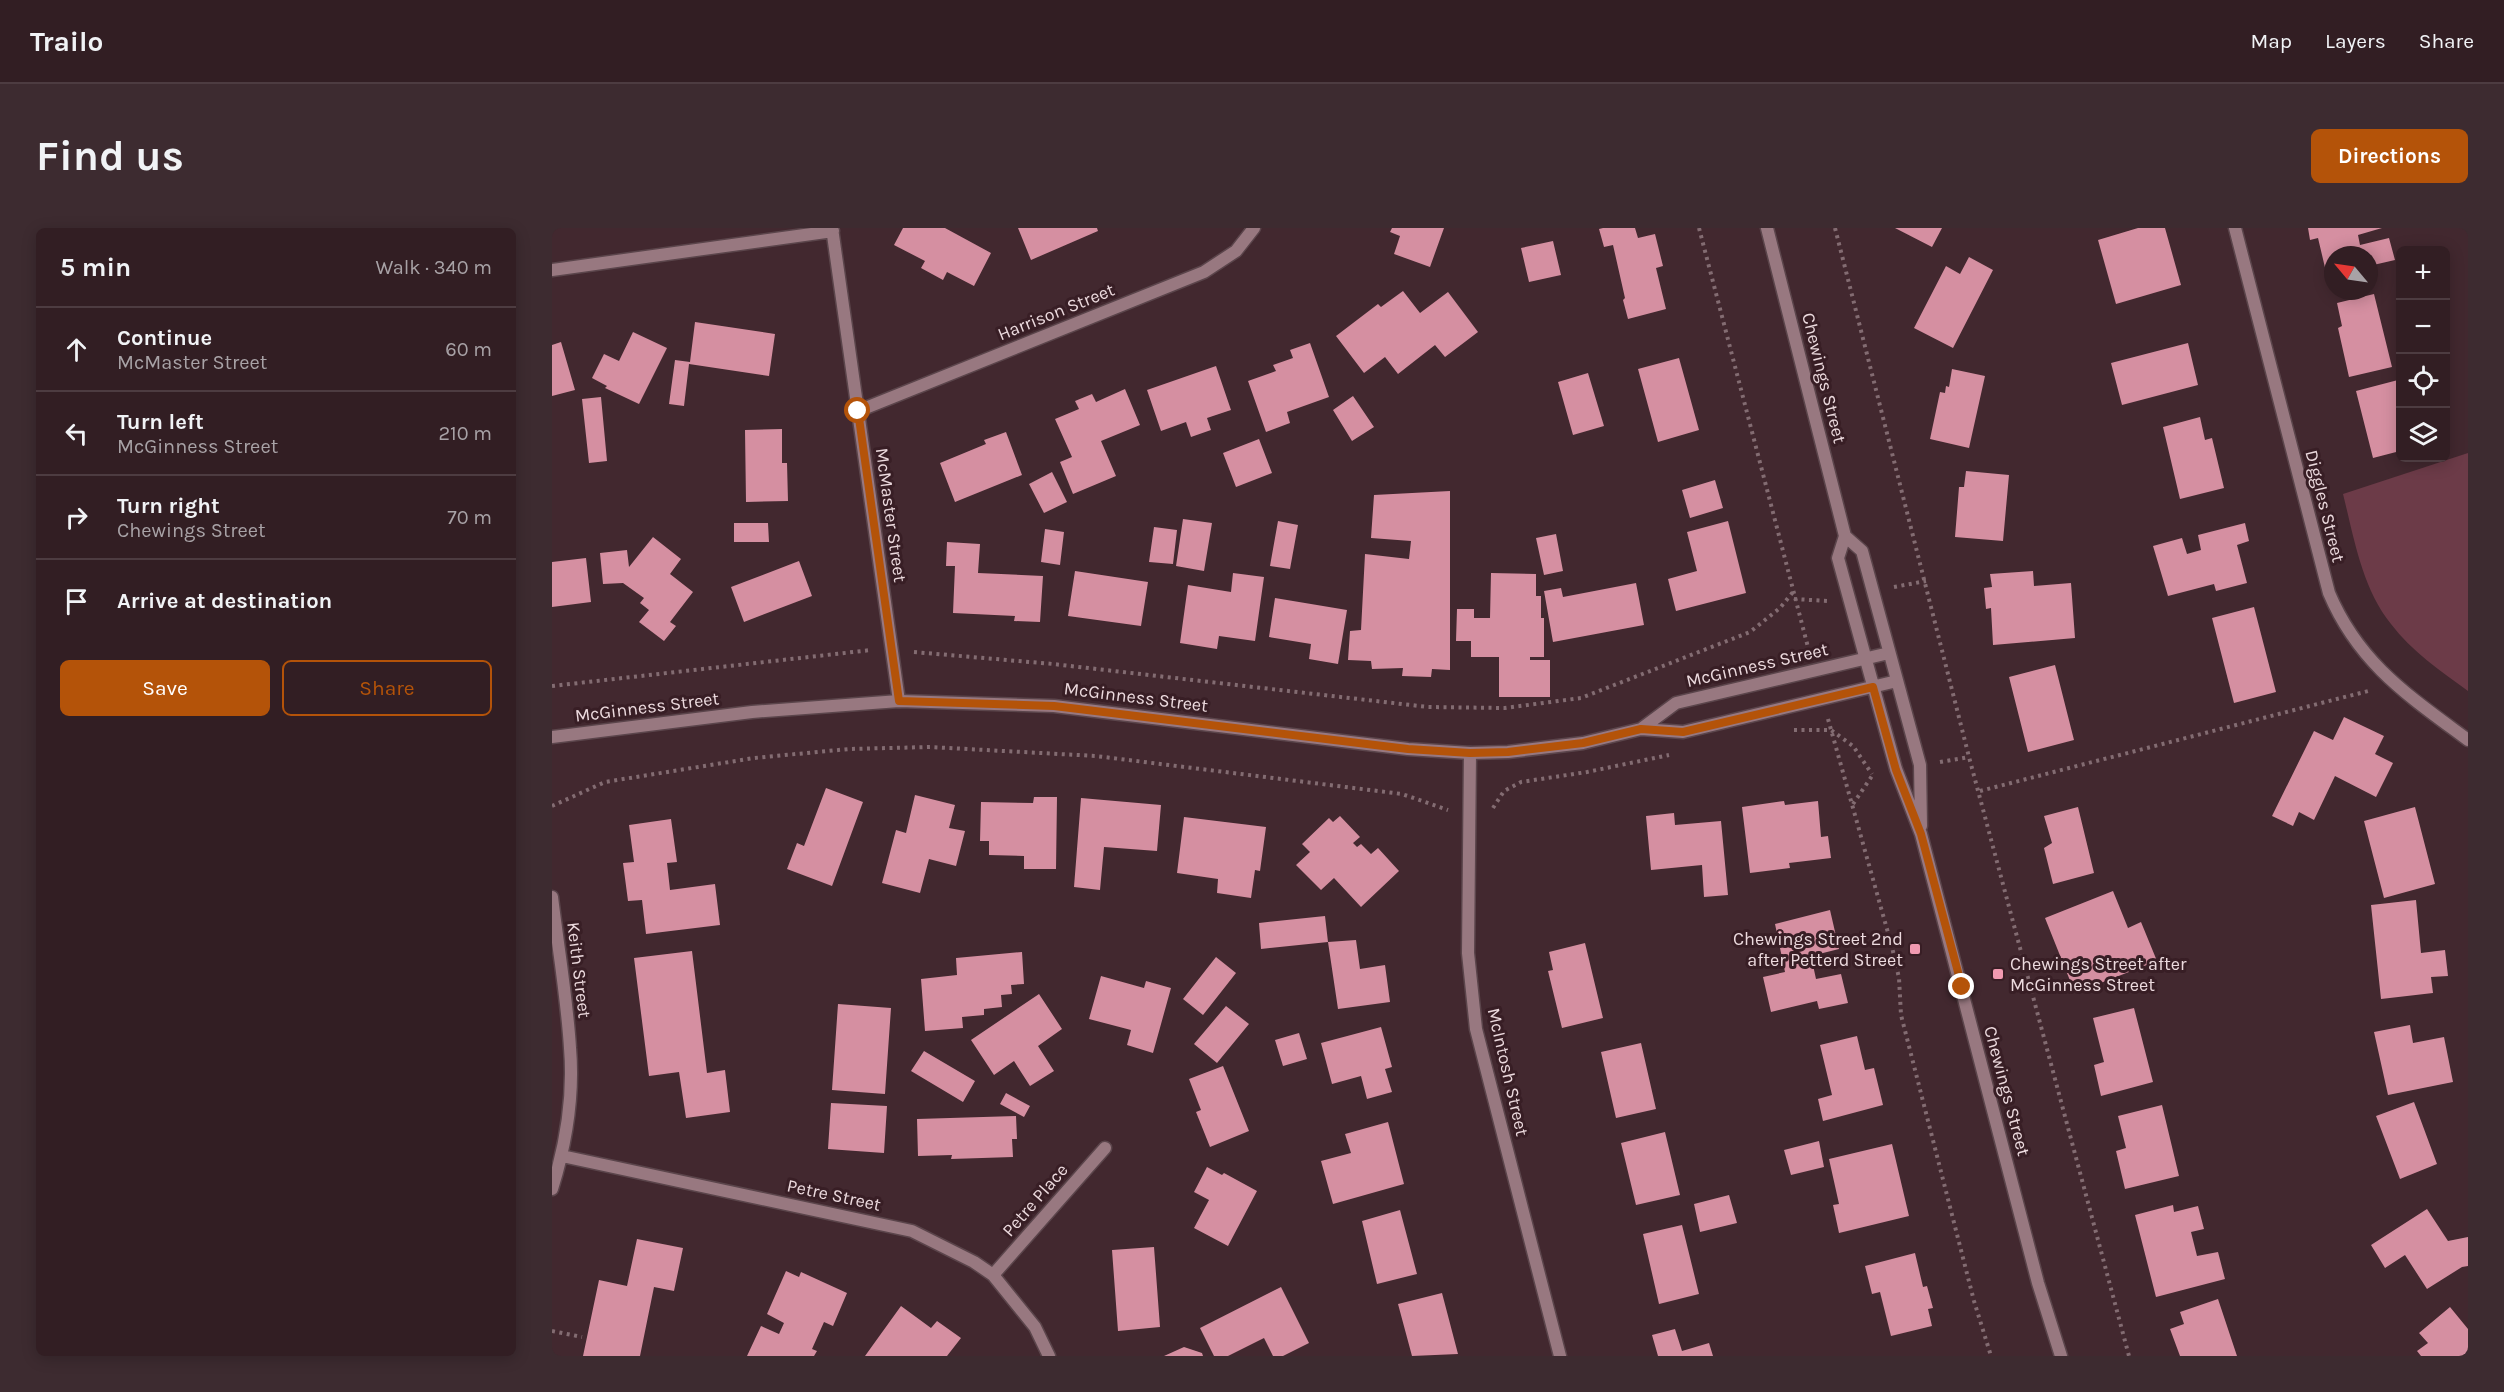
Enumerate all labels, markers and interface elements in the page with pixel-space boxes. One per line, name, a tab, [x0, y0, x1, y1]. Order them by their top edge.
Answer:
text: Trailo	[30, 25, 103, 58]
text: Map	[2250, 29, 2292, 53]
text: Layers	[2325, 29, 2386, 53]
text: Share	[2419, 29, 2474, 53]
button: Directions	[2311, 129, 2468, 183]
text: Find us	[36, 131, 184, 181]
north arrow	[2324, 246, 2378, 300]
map controls	[2396, 246, 2450, 462]
button: +	[2396, 246, 2450, 300]
text: 5 min	[60, 252, 131, 283]
text: Walk · 340 m	[376, 256, 492, 279]
street label: Harrison Street	[994, 278, 1118, 345]
button: −	[2396, 300, 2450, 354]
street label: Chewings Street	[1797, 310, 1851, 446]
text: Continue	[117, 325, 212, 351]
icon: ahead	[60, 333, 93, 366]
text: 60 m	[445, 338, 492, 361]
text: McMaster Street	[117, 351, 267, 374]
button: locate	[2396, 354, 2450, 408]
route start	[844, 397, 870, 423]
button: layers	[2396, 408, 2450, 462]
text: Turn left	[117, 409, 204, 435]
icon: left	[60, 417, 93, 450]
text: 210 m	[438, 422, 492, 445]
text: McGinness Street	[117, 435, 278, 458]
street label: McMaster Street	[871, 446, 911, 584]
street label: Diggles Street	[2300, 448, 2350, 565]
text: Turn right	[117, 493, 220, 519]
icon: right	[60, 501, 93, 534]
text: 70 m	[447, 506, 492, 529]
text: Chewings Street	[117, 519, 266, 542]
icon: arrive	[60, 585, 93, 618]
text: Arrive at destination	[117, 588, 332, 614]
street label: McGinness Street	[1684, 638, 1830, 692]
button: Save	[60, 660, 270, 716]
button: Share	[282, 660, 492, 716]
street label: McGinness Street	[1063, 677, 1210, 717]
street label: McGinness Street	[574, 687, 721, 727]
street label: Keith Street	[562, 921, 596, 1020]
place label: Chewings Street 2nd after Petterd Street	[1733, 928, 1903, 971]
marker: Chewings Street 2nd after Petterd Street	[1908, 942, 1922, 956]
place label: Chewings Street after McGinness Street	[2010, 953, 2187, 996]
marker: Chewings Street after McGinness Street	[1991, 967, 2005, 981]
route end	[1948, 973, 1974, 999]
street label: McIntosh Street	[1483, 1006, 1534, 1139]
street label: Chewings Street	[1979, 1024, 2035, 1159]
street label: Petre Place	[997, 1159, 1073, 1241]
street label: Petre Street	[785, 1174, 883, 1216]

